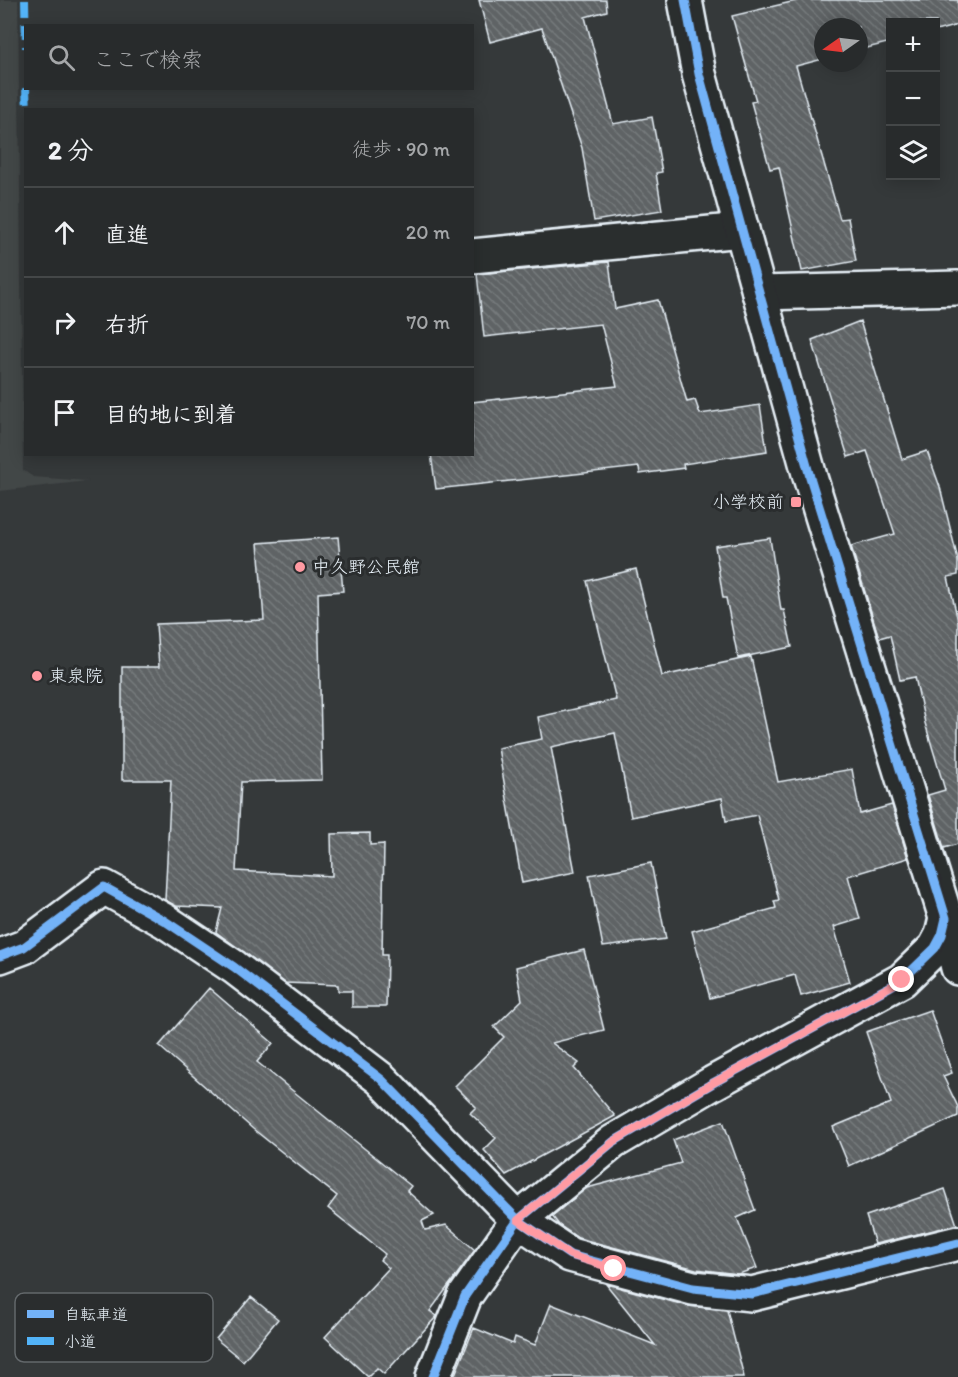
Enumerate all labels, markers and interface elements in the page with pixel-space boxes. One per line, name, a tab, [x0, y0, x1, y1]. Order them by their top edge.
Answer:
north arrow	[814, 18, 868, 72]
map controls	[886, 18, 940, 180]
button: +	[886, 18, 940, 72]
search box	[24, 24, 474, 90]
icon: search	[45, 41, 78, 74]
text: ここで検索	[93, 46, 203, 73]
button: −	[886, 72, 940, 126]
button: layers	[886, 126, 940, 180]
text: 2 分	[48, 134, 94, 166]
text: 徒歩 · 90 m	[352, 137, 450, 161]
icon: ahead	[48, 216, 81, 249]
text: 20 m	[406, 220, 450, 244]
text: 直進	[105, 221, 149, 248]
icon: right	[48, 306, 81, 339]
text: 70 m	[406, 310, 450, 334]
text: 右折	[105, 311, 149, 338]
icon: arrive	[48, 396, 81, 429]
text: 目的地に到着	[105, 401, 237, 428]
place label: 小学校前	[712, 491, 784, 513]
marker: 小学校前	[789, 495, 803, 509]
place label: 中久野公民館	[312, 556, 420, 578]
marker: 中久野公民館	[293, 560, 307, 574]
place label: 東泉院	[49, 665, 103, 687]
marker: 東泉院	[30, 669, 44, 683]
route end	[888, 966, 914, 992]
route start	[600, 1255, 626, 1281]
legend	[15, 1293, 213, 1362]
text: 自転車道	[64, 1305, 128, 1324]
text: 小道	[64, 1332, 96, 1351]

